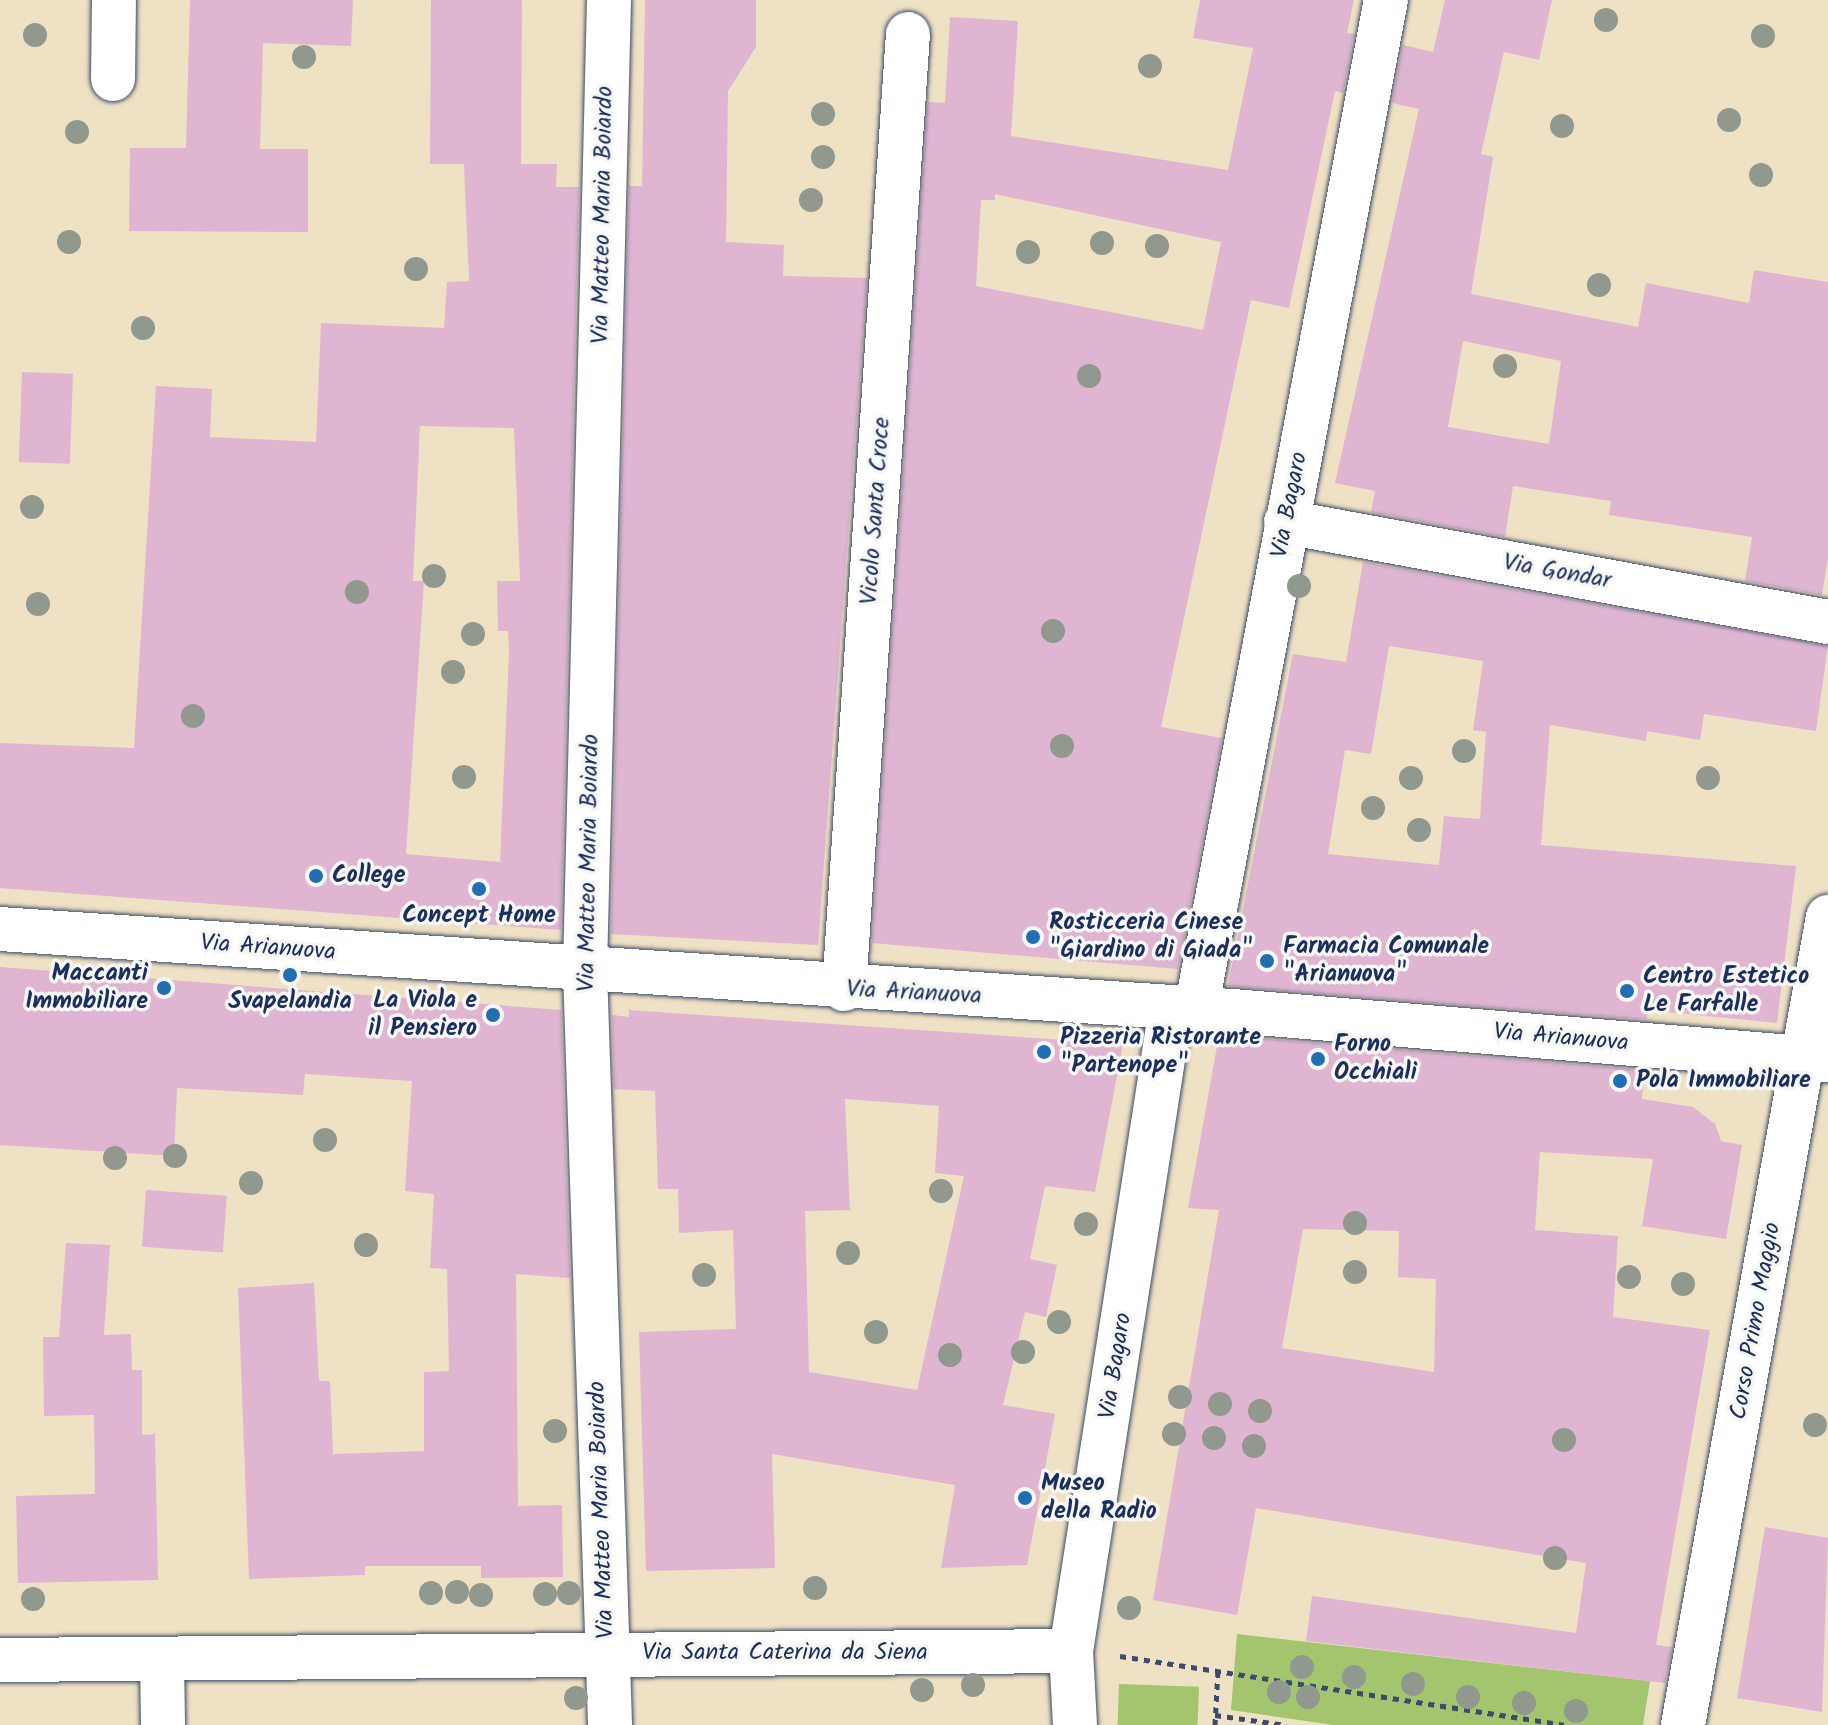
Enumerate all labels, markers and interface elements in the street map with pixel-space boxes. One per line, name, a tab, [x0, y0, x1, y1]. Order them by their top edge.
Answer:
street label: Via Matteo Maria Boiardo	[586, 86, 620, 344]
street label: Vicolo Santa Croce	[855, 416, 897, 606]
street label: Via Bagaro	[1266, 450, 1314, 560]
street label: Via Gondar	[1501, 548, 1613, 596]
street label: Via Matteo Maria Boiardo	[572, 734, 606, 992]
place label: College	[332, 862, 405, 890]
marker: College	[307, 867, 325, 885]
marker: Concept Home	[470, 880, 488, 898]
place label: Concept Home	[402, 902, 556, 930]
place label: Rosticceria Cinese "Giardino di Giada"	[1049, 909, 1253, 965]
marker: Rosticceria Cinese "Giardino di Giada"	[1024, 928, 1042, 946]
street label: Via Arianuova	[199, 929, 337, 967]
place label: Farmacia Comunale "Arianuova"	[1283, 933, 1489, 989]
marker: Farmacia Comunale "Arianuova"	[1258, 952, 1276, 970]
place label: Maccanti Immobiliare	[25, 960, 148, 1016]
place label: Centro Estetico Le Farfalle	[1643, 963, 1809, 1019]
marker: Svapelandia	[281, 966, 299, 984]
street label: Via Arianuova	[846, 975, 982, 1011]
marker: Maccanti Immobiliare	[155, 979, 173, 997]
marker: Centro Estetico Le Farfalle	[1618, 982, 1636, 1000]
place label: La Viola e il Pensiero	[368, 987, 477, 1043]
place label: Svapelandia	[228, 988, 352, 1016]
marker: La Viola e il Pensiero	[484, 1006, 502, 1024]
street label: Via Arianuova	[1492, 1018, 1630, 1058]
place label: Pizzeria Ristorante "Partenope"	[1060, 1024, 1261, 1080]
place label: Forno Occhiali	[1334, 1031, 1417, 1087]
marker: Pizzeria Ristorante "Partenope"	[1035, 1043, 1053, 1061]
marker: Forno Occhiali	[1309, 1050, 1327, 1068]
place label: Pola Immobiliare	[1636, 1067, 1811, 1095]
marker: Pola Immobiliare	[1611, 1072, 1629, 1090]
street label: Corso Primo Maggio	[1724, 1220, 1788, 1422]
street label: Via Bagaro	[1093, 1311, 1139, 1421]
street label: Via Matteo Maria Boiardo	[583, 1381, 621, 1639]
place label: Museo della Radio	[1041, 1470, 1157, 1526]
marker: Museo della Radio	[1016, 1489, 1034, 1507]
street label: Via Santa Caterina da Siena	[642, 1639, 928, 1667]

